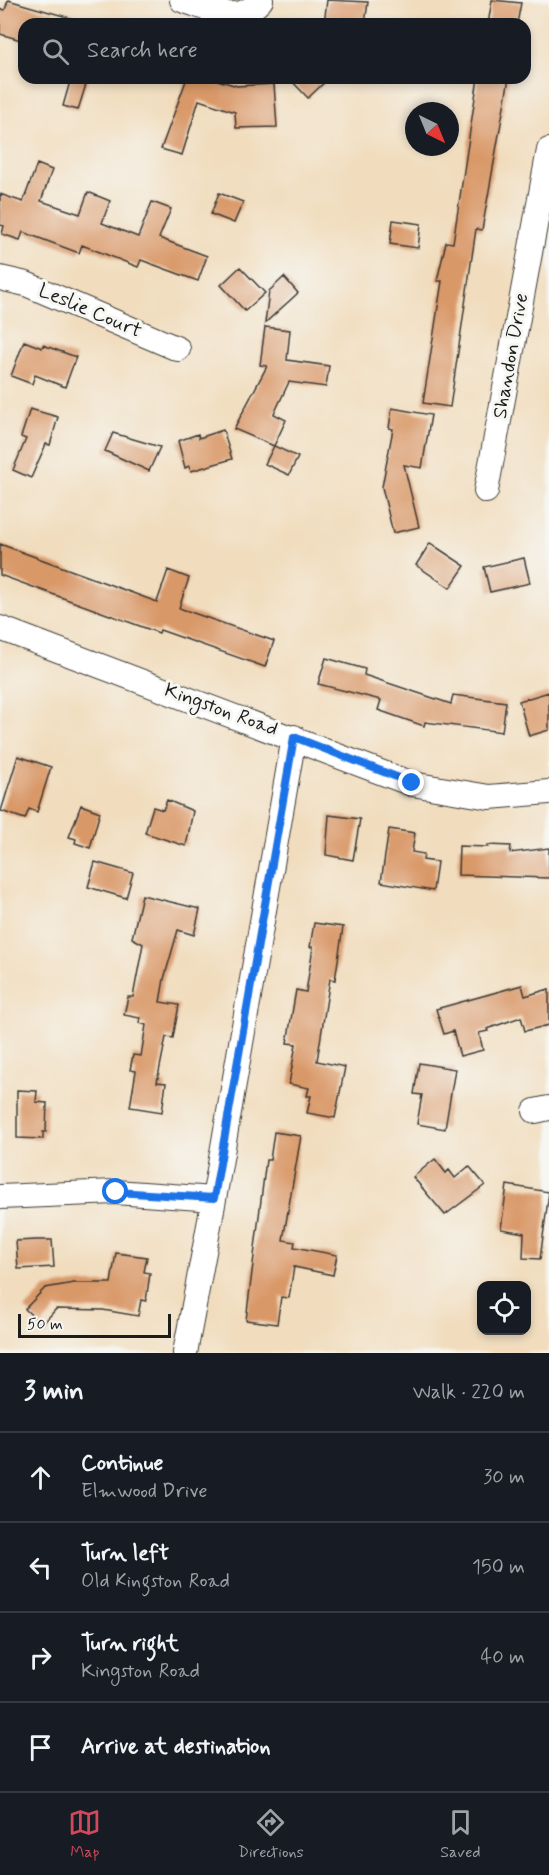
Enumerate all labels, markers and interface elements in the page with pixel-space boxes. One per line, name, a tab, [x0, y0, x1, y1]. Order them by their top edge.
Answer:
search box	[18, 18, 531, 84]
icon: search	[39, 35, 72, 68]
text: Search here	[87, 37, 198, 65]
north arrow	[405, 102, 459, 156]
street label: Leslie Court	[34, 277, 146, 345]
street label: Shandon Drive	[487, 291, 535, 421]
street label: Kingston Road	[160, 677, 282, 744]
route end	[398, 769, 424, 795]
route start	[102, 1178, 128, 1204]
map controls	[477, 1281, 531, 1335]
button: locate	[477, 1281, 531, 1335]
scale bar	[18, 1311, 171, 1338]
text: 50 m	[27, 1314, 63, 1335]
text: 3 min	[24, 1375, 84, 1409]
text: Walk · 220 m	[413, 1379, 525, 1406]
text: Continue	[81, 1450, 163, 1478]
icon: ahead	[24, 1461, 57, 1494]
text: 30 m	[483, 1464, 525, 1491]
text: Elmwood Drive	[81, 1478, 208, 1505]
text: Turn left	[81, 1540, 169, 1568]
icon: left	[24, 1551, 57, 1584]
text: 150 m	[472, 1554, 525, 1581]
text: Old Kingston Road	[81, 1568, 230, 1595]
text: Turn right	[81, 1630, 179, 1658]
icon: right	[24, 1641, 57, 1674]
text: 40 m	[481, 1644, 525, 1671]
text: Kingston Road	[81, 1658, 200, 1685]
icon: arrive	[24, 1731, 57, 1764]
text: Arrive at destination	[81, 1733, 271, 1761]
tab: Map	[68, 1806, 101, 1863]
tab: Directions	[238, 1806, 304, 1863]
tab: Saved	[440, 1806, 481, 1863]

